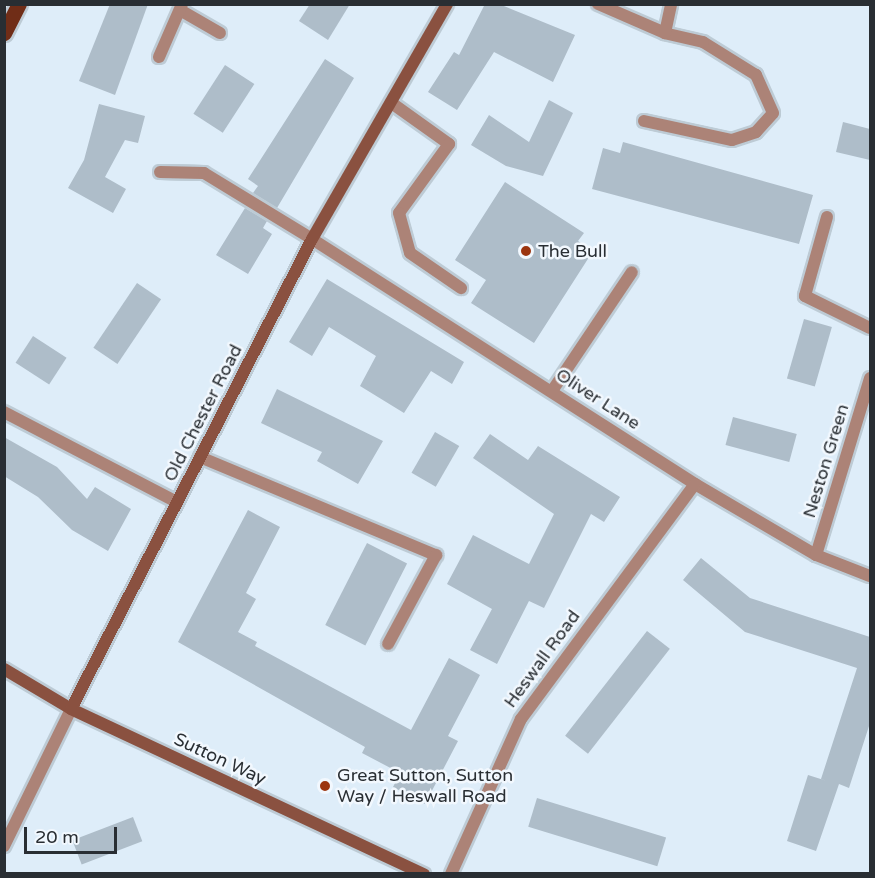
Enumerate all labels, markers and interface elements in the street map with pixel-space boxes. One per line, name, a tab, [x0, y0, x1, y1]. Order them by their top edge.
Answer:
place label: The Bull	[538, 240, 607, 262]
marker: The Bull	[519, 244, 533, 258]
street label: Old Chester Road	[159, 341, 247, 485]
street label: Oliver Lane	[552, 364, 644, 434]
street label: Neston Green	[798, 401, 854, 521]
street label: Heswall Road	[499, 606, 585, 712]
street label: Sutton Way	[170, 728, 270, 790]
place label: Great Sutton, Sutton Way / Heswall Road	[337, 765, 513, 808]
marker: Great Sutton, Sutton Way / Heswall Road	[318, 779, 332, 793]
scale bar	[27, 815, 120, 853]
text: 20 m	[35, 826, 79, 848]

